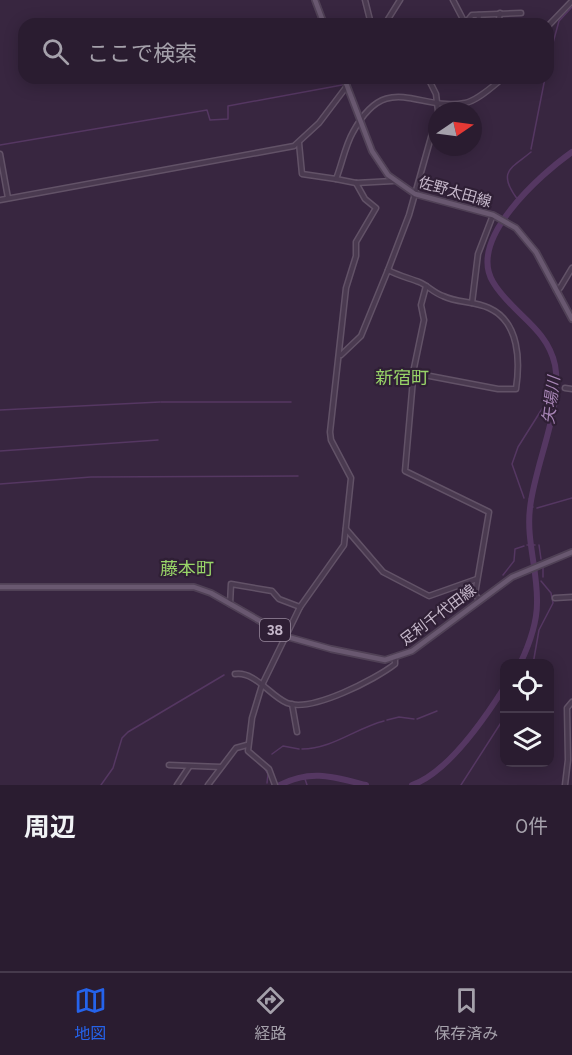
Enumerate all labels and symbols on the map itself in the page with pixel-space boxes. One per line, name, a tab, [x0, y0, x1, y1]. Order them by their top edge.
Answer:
north arrow	[428, 102, 482, 156]
street label: 佐野太田線	[416, 173, 494, 211]
district label: 新宿町	[375, 367, 429, 389]
water label: 矢場川	[539, 373, 564, 425]
district label: 藤本町	[160, 558, 214, 580]
street label: 足利千代田線	[397, 581, 479, 649]
road number: 38	[260, 619, 290, 641]

